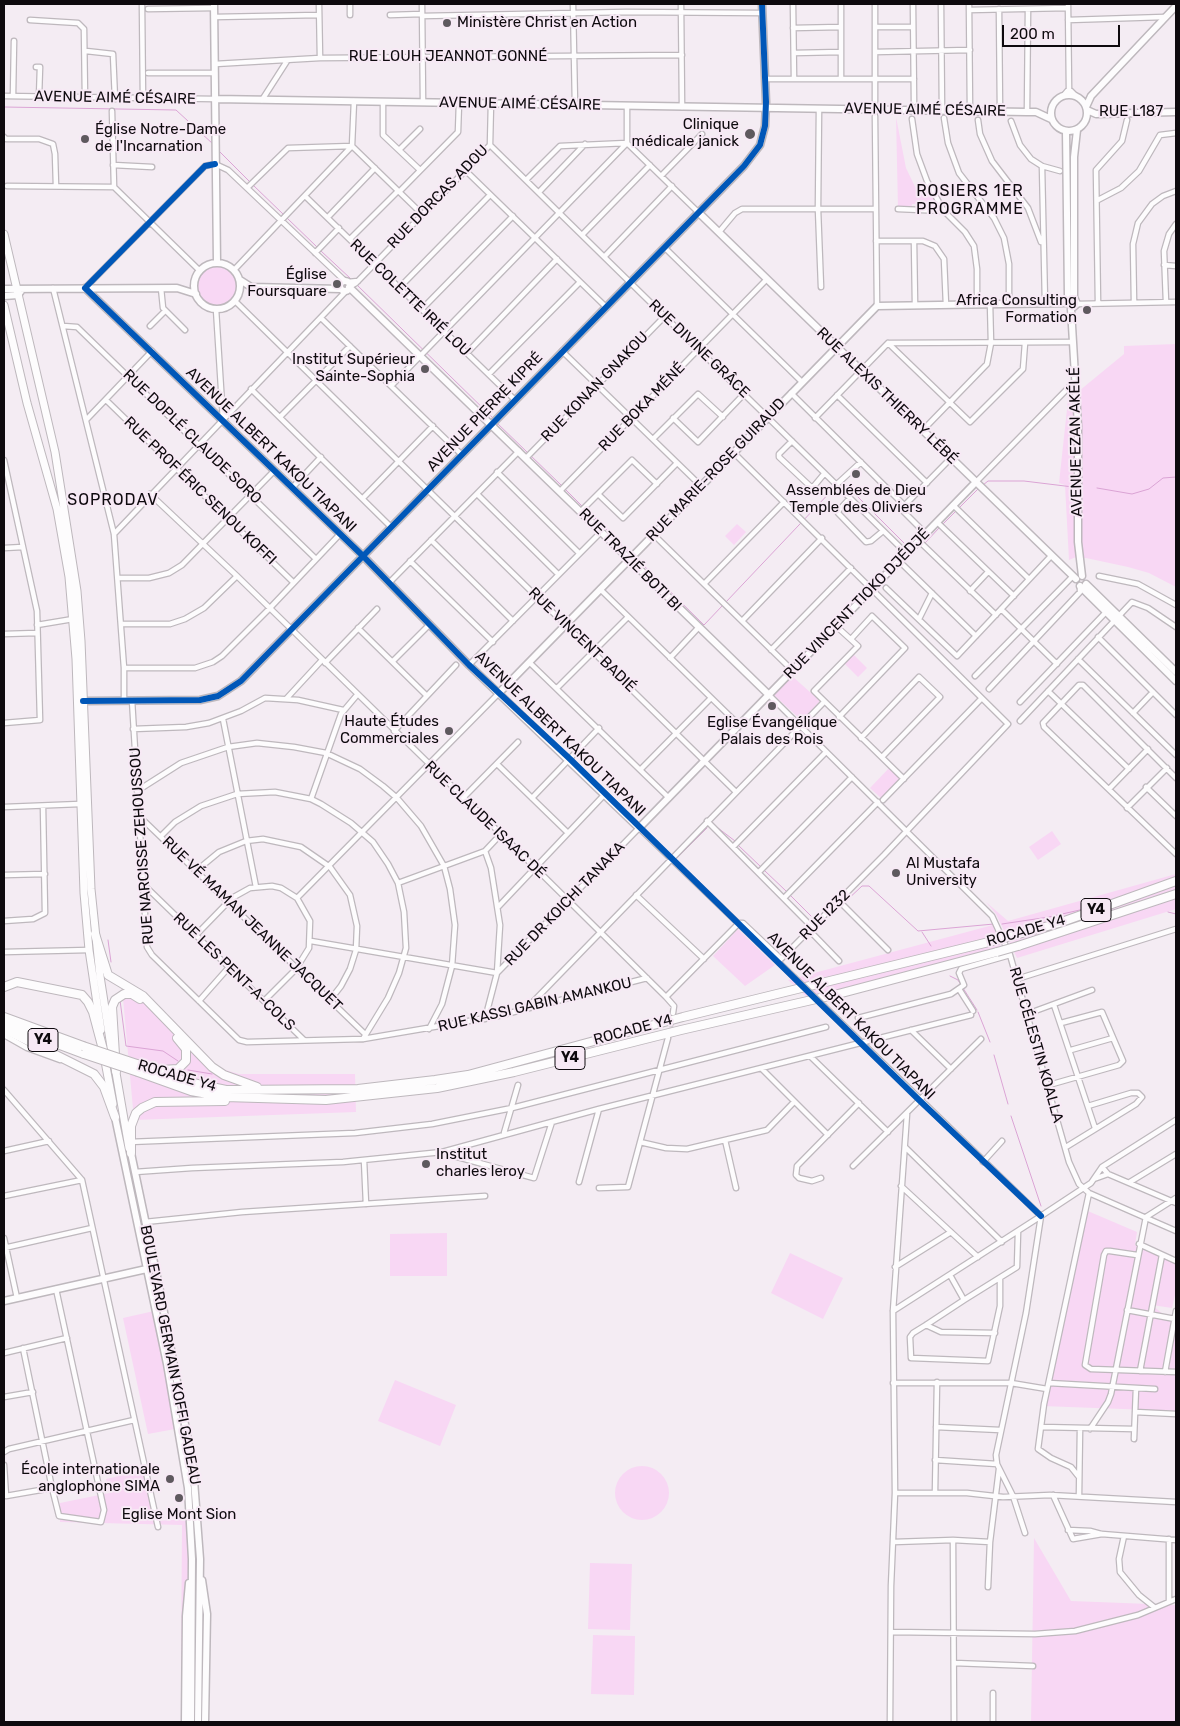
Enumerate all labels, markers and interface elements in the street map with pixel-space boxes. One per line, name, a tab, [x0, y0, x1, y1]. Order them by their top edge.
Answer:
place label: Ministère Christ en Action	[457, 14, 637, 32]
scale bar	[1005, 15, 1122, 47]
marker: Ministère Christ en Action	[441, 17, 453, 29]
text: 200 m	[1010, 25, 1055, 43]
street label: RUE LOUH JEANNOT GONNÉ	[349, 48, 547, 66]
street label: AVENUE AIMÉ CÉSAIRE	[34, 88, 196, 108]
street label: AVENUE AIMÉ CÉSAIRE	[439, 94, 601, 114]
street label: AVENUE AIMÉ CÉSAIRE	[844, 100, 1006, 120]
street label: RUE L187	[1099, 103, 1163, 121]
place label: Clinique médicale janick	[632, 116, 739, 151]
place label: Église Notre-Dame de l'Incarnation	[95, 121, 226, 156]
marker: Clinique médicale janick	[743, 127, 757, 141]
marker: Église Notre-Dame de l'Incarnation	[79, 133, 91, 145]
street label: RUE DORCAS ADOU	[384, 141, 492, 253]
district label: ROSIERS 1ER PROGRAMME	[915, 181, 1025, 219]
street label: RUE COLETTE IRIÉ LOU	[346, 236, 474, 360]
place label: Église Foursquare	[247, 266, 327, 301]
marker: Église Foursquare	[331, 278, 343, 290]
place label: Africa Consulting Formation	[956, 292, 1077, 327]
street label: RUE DIVINE GRÂCE	[645, 296, 753, 402]
marker: Africa Consulting Formation	[1081, 304, 1093, 316]
street label: RUE ALEXIS THIERRY LÉBÉ	[813, 324, 961, 468]
street label: RUE KONAN GNAKOU	[538, 328, 652, 446]
street label: AVENUE PIERRE KIPRÉ	[423, 349, 547, 475]
place label: Institut Supérieur Sainte-Sophia	[292, 351, 415, 386]
street label: RUE BOKA MÉNÉ	[595, 359, 689, 455]
marker: Institut Supérieur Sainte-Sophia	[419, 363, 431, 375]
street label: AVENUE ALBERT KAKOU TIAPANI	[182, 364, 360, 536]
street label: RUE DOPLÉ CLAUDE SORO	[119, 366, 265, 508]
street label: AVENUE EZAN AKÉLÉ	[1066, 367, 1086, 517]
street label: RUE MARIE-ROSE GUIRAUD	[643, 395, 789, 545]
street label: RUE PROF ÉRIC SENOU KOFFI	[120, 413, 280, 569]
marker: Assemblées de Dieu Temple des Oliviers	[850, 468, 862, 480]
place label: Assemblées de Dieu Temple des Oliviers	[786, 482, 926, 517]
district label: SOPRODAV	[66, 490, 160, 510]
street label: RUE TRAZIÉ BOTI BI	[575, 505, 685, 615]
street label: RUE VINCENT TIOKO DJÉDJÉ	[780, 525, 934, 683]
street label: RUE VINCENT BADIÉ	[524, 584, 640, 696]
street label: AVENUE ALBERT KAKOU TIAPANI	[471, 648, 649, 820]
marker: Eglise Évangélique Palais des Rois	[766, 700, 778, 712]
place label: Haute Études Commerciales	[340, 713, 439, 748]
place label: Eglise Évangélique Palais des Rois	[707, 714, 837, 749]
marker: Haute Études Commerciales	[443, 725, 455, 737]
street label: RUE NARCISSE ZEHOUSSOU	[126, 747, 158, 945]
street label: RUE CLAUDE ISAAC DÉ	[421, 758, 549, 882]
street label: RUE VÉ MAMAN JEANNE JACQUET	[158, 833, 346, 1015]
street label: RUE DR KOICHI TANAKA	[501, 838, 629, 970]
place label: Al Mustafa University	[906, 855, 980, 890]
marker: Al Mustafa University	[890, 867, 902, 879]
street label: RUE I232	[796, 886, 854, 944]
road number: Y4	[1081, 898, 1111, 922]
street label: RUE LES PENT-A-COLS	[169, 909, 299, 1035]
street label: ROCADE Y4	[985, 911, 1067, 951]
street label: AVENUE ALBERT KAKOU TIAPANI	[763, 928, 939, 1104]
street label: RUE CÉLESTIN KOALLA	[1005, 965, 1067, 1125]
street label: RUE KASSI GABIN AMANKOU	[436, 974, 634, 1036]
street label: ROCADE Y4	[592, 1011, 674, 1049]
road number: Y4	[28, 1028, 58, 1052]
road number: Y4	[555, 1046, 585, 1070]
street label: ROCADE Y4	[136, 1056, 218, 1096]
place label: Institut charles leroy	[436, 1146, 525, 1181]
marker: Institut charles leroy	[420, 1158, 432, 1170]
street label: BOULEVARD GERMAIN KOFFI GADEAU	[136, 1224, 204, 1486]
place label: École internationale anglophone SIMA	[21, 1461, 160, 1496]
marker: École internationale anglophone SIMA	[164, 1473, 176, 1485]
marker: Eglise Mont Sion	[173, 1492, 185, 1504]
place label: Eglise Mont Sion	[122, 1506, 236, 1524]

